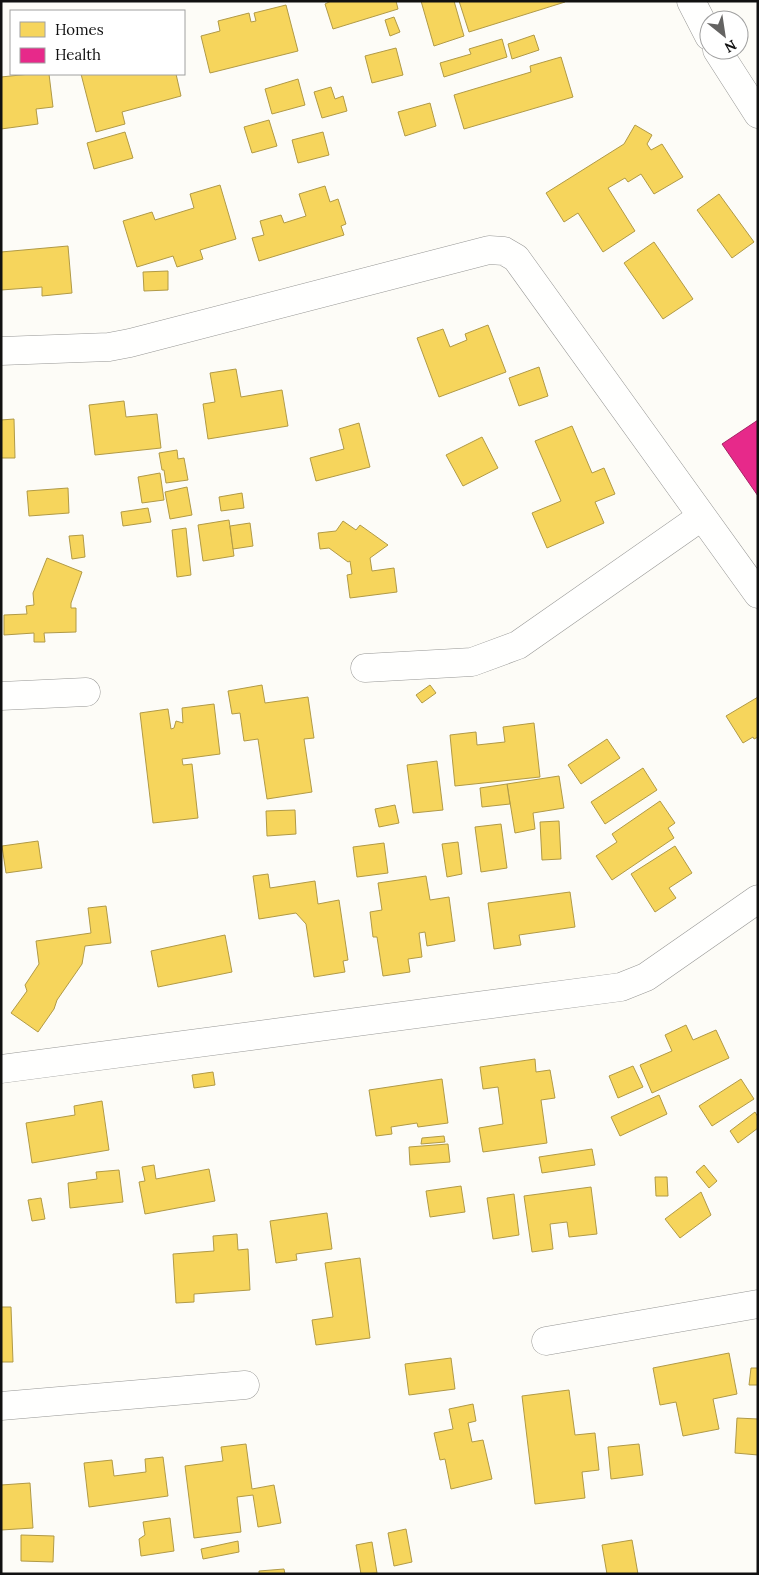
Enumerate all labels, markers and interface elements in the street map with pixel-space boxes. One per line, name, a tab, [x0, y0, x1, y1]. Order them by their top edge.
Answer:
legend	[10, 10, 185, 75]
north arrow	[699, 10, 749, 60]
text: Homes	[55, 20, 104, 39]
text: N	[721, 36, 740, 57]
text: Health	[55, 45, 101, 64]

